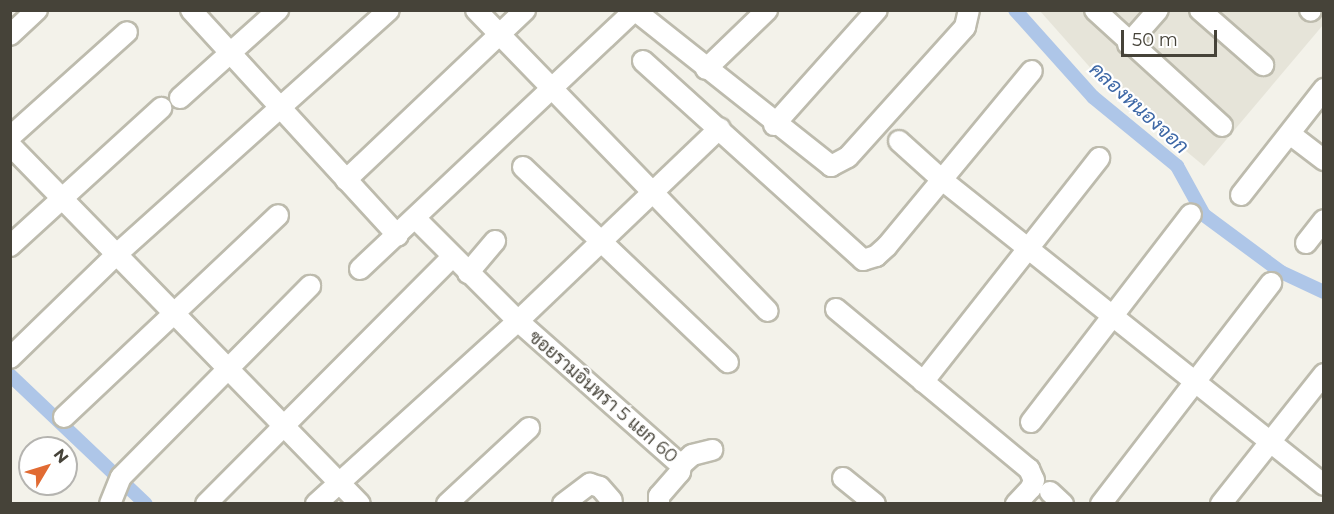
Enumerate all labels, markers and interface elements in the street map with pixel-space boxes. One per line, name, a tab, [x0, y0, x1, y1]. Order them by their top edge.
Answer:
scale bar	[1124, 18, 1220, 56]
text: 50 m	[1132, 29, 1178, 51]
water label: คลองหนองจอก	[1084, 57, 1194, 159]
street label: ซอยรามอินทรา 5 แยก 60	[524, 327, 682, 467]
north arrow	[18, 436, 78, 496]
text: N	[50, 445, 72, 467]

